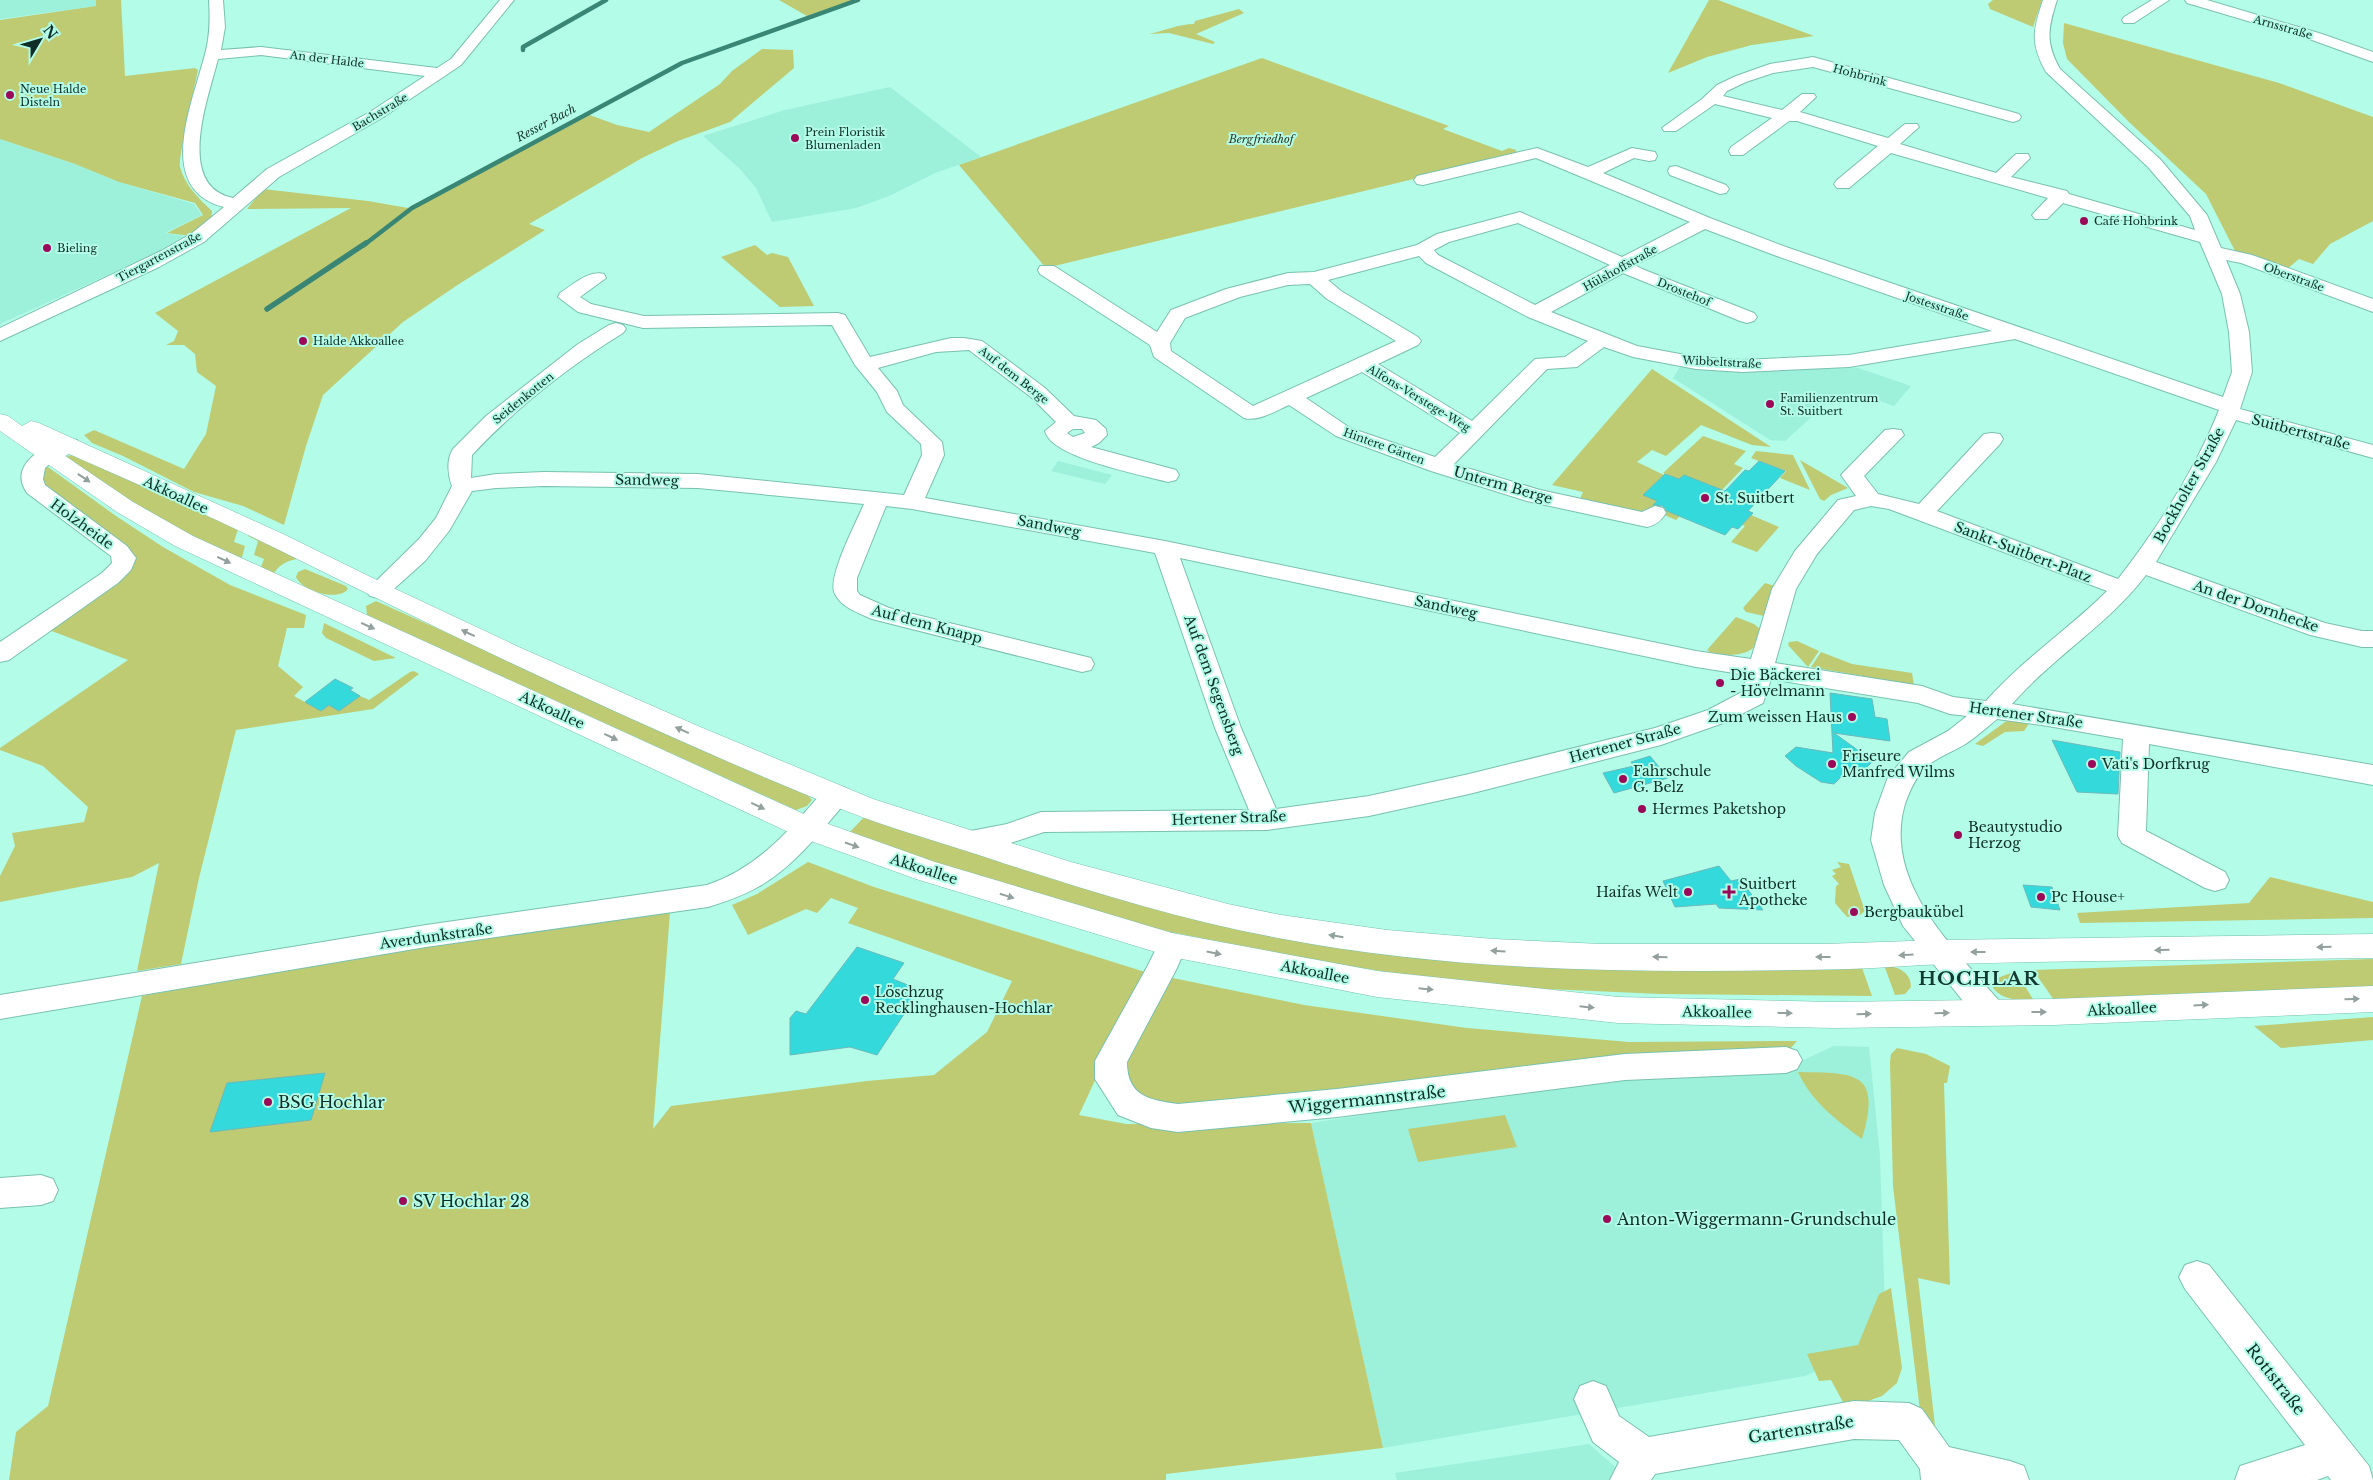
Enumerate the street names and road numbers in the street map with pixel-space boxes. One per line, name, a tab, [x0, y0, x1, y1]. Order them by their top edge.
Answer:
street label: Arnsstraße	[2251, 12, 2314, 42]
street label: An der Halde	[288, 47, 365, 70]
street label: Hohbrink	[1832, 61, 1889, 89]
street label: Bachstraße	[350, 90, 410, 134]
street label: Tiergartenstraße	[114, 229, 204, 285]
street label: Hülshoffstraße	[1580, 242, 1660, 294]
street label: Oberstraße	[2262, 260, 2326, 294]
street label: Drostehof	[1655, 275, 1714, 310]
street label: Jostesstraße	[1902, 288, 1970, 323]
street label: Auf dem Berge	[975, 343, 1052, 407]
street label: Wibbeltstraße	[1681, 353, 1762, 371]
street label: Alfons-Verstege-Weg	[1364, 361, 1474, 435]
street label: Seidenkotten	[490, 369, 557, 427]
street label: Suitbertstraße	[2250, 410, 2352, 454]
street label: Bockholter Straße	[2150, 424, 2228, 546]
street label: Hintere Gärten	[1341, 425, 1427, 467]
street label: Unterm Berge	[1451, 462, 1555, 508]
street label: Sandweg	[615, 470, 680, 490]
street label: Akkoallee	[140, 472, 211, 518]
street label: Holzheide	[47, 495, 117, 553]
street label: Sandweg	[1016, 511, 1083, 541]
street label: Sankt-Suitbert-Platz	[1952, 517, 2094, 587]
street label: An der Dornhecke	[2190, 576, 2321, 636]
street label: Sandweg	[1413, 592, 1480, 623]
street label: Auf dem Knapp	[869, 600, 984, 647]
street label: Auf dem Segensberg	[1180, 611, 1248, 758]
street label: Akkoallee	[516, 687, 587, 733]
street label: Hertener Straße	[1968, 698, 2084, 732]
street label: Hertener Straße	[1567, 719, 1683, 767]
street label: Hertener Straße	[1171, 807, 1287, 829]
street label: Akkoallee	[887, 849, 960, 888]
street label: Averdunkstraße	[378, 919, 493, 953]
street label: Akkoallee	[1278, 956, 1351, 987]
street label: Akkoallee	[2086, 998, 2157, 1020]
street label: Akkoallee	[1681, 1002, 1752, 1022]
street label: Wiggermannstraße	[1286, 1081, 1447, 1117]
street label: Rottstraße	[2242, 1339, 2310, 1419]
street label: Gartenstraße	[1747, 1411, 1855, 1447]

